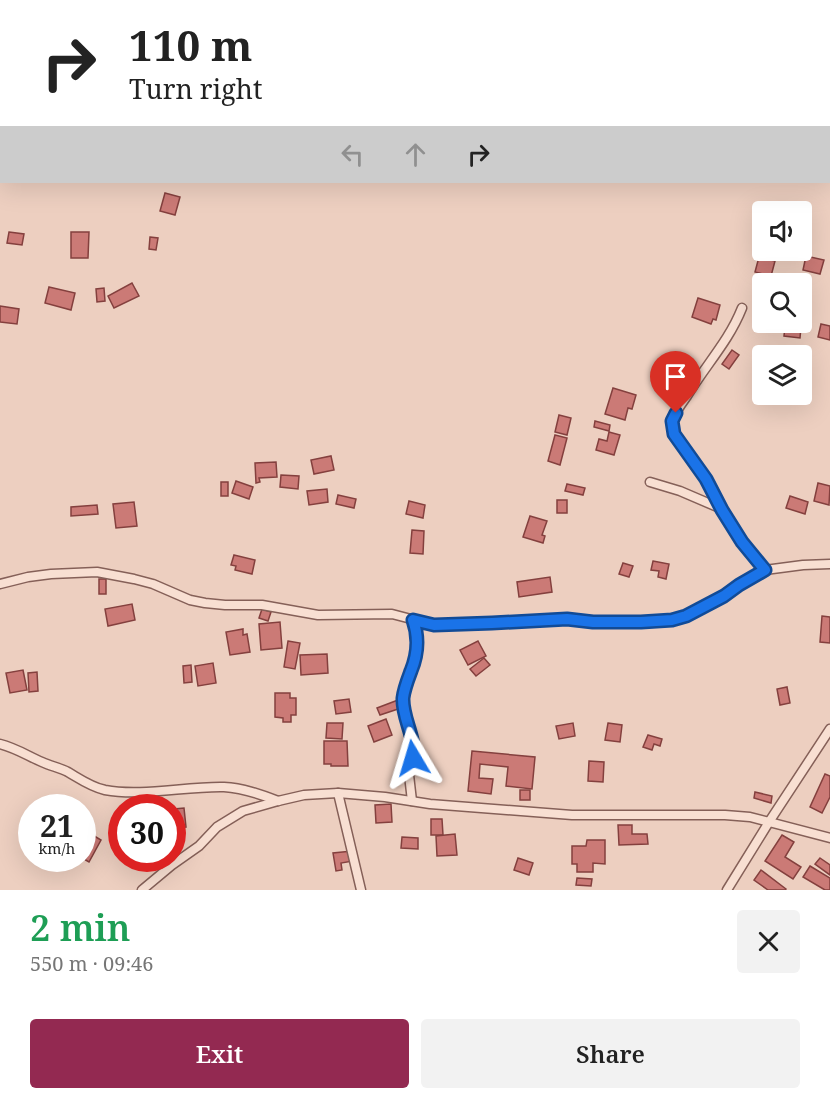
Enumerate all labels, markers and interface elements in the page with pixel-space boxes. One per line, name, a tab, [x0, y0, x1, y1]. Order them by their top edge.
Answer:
text: 110 m	[129, 16, 253, 73]
icon: right	[30, 24, 108, 102]
text: Turn right	[129, 70, 262, 107]
icon: left	[336, 138, 369, 171]
icon: ahead	[399, 138, 432, 171]
icon: right	[462, 138, 495, 171]
map controls	[752, 201, 812, 405]
button: sound	[752, 201, 812, 261]
button: search	[752, 273, 812, 333]
button: layers	[752, 345, 812, 405]
pin	[650, 351, 701, 413]
icon: arrive	[659, 360, 692, 393]
position arrow	[381, 726, 445, 790]
speed limit sign: 30	[108, 794, 186, 872]
text: 21	[40, 805, 74, 846]
text: km/h	[39, 838, 75, 858]
text: 2 min	[30, 903, 131, 952]
button: close	[737, 910, 800, 973]
text: 550 m · 09:46	[30, 950, 153, 977]
button: Exit	[30, 1019, 409, 1088]
button: Share	[421, 1019, 800, 1088]

